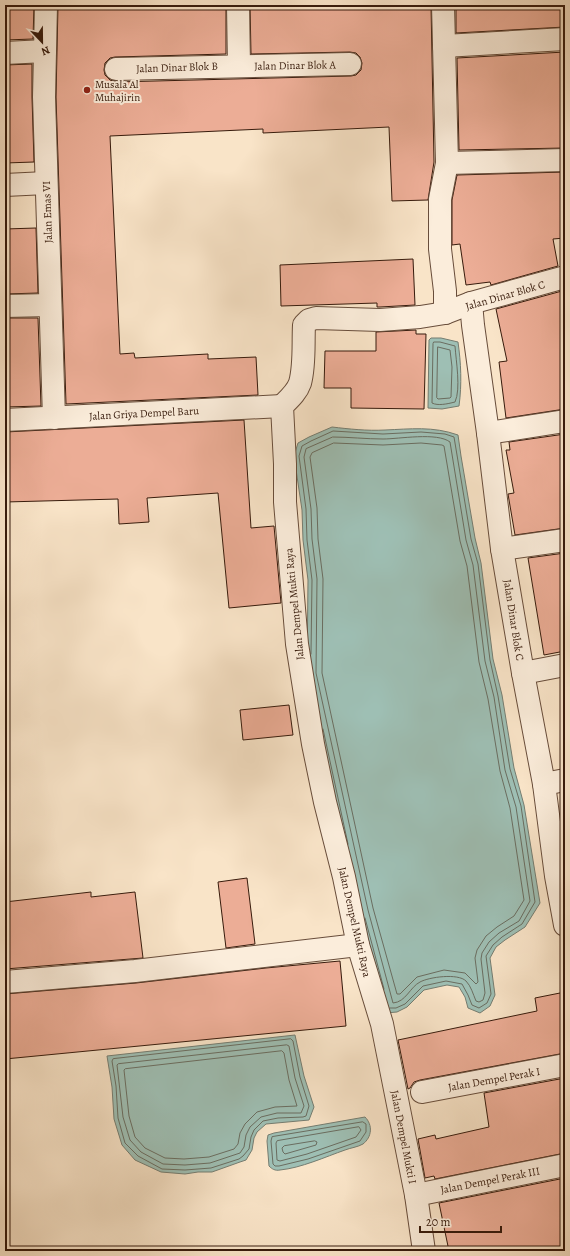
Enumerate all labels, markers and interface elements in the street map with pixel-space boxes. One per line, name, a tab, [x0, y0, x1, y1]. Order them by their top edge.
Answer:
north arrow	[22, 22, 62, 62]
text: N	[39, 42, 52, 59]
street label: Jalan Dinar Blok A	[254, 57, 336, 74]
street label: Jalan Dinar Blok B	[136, 59, 218, 76]
place label: Musala Al Muhajirin	[95, 77, 140, 105]
marker: Musala Al Muhajirin	[82, 85, 92, 95]
street label: Jalan Emas VI	[39, 181, 56, 243]
street label: Jalan Dinar Blok C	[464, 277, 547, 314]
street label: Jalan Griya Dempel Baru	[89, 403, 199, 424]
street label: Jalan Dempel Mukti Raya	[281, 546, 308, 661]
street label: Jalan Dinar Blok C	[500, 578, 527, 662]
street label: Jalan Dempel Mukti Raya	[335, 866, 375, 979]
street label: Jalan Dempel Perak I	[447, 1064, 541, 1095]
street label: Jalan Dempel Mukti I	[387, 1089, 420, 1185]
street label: Jalan Dempel Perak III	[439, 1163, 541, 1197]
scale bar	[420, 1208, 501, 1234]
text: 20 m	[426, 1214, 450, 1230]

